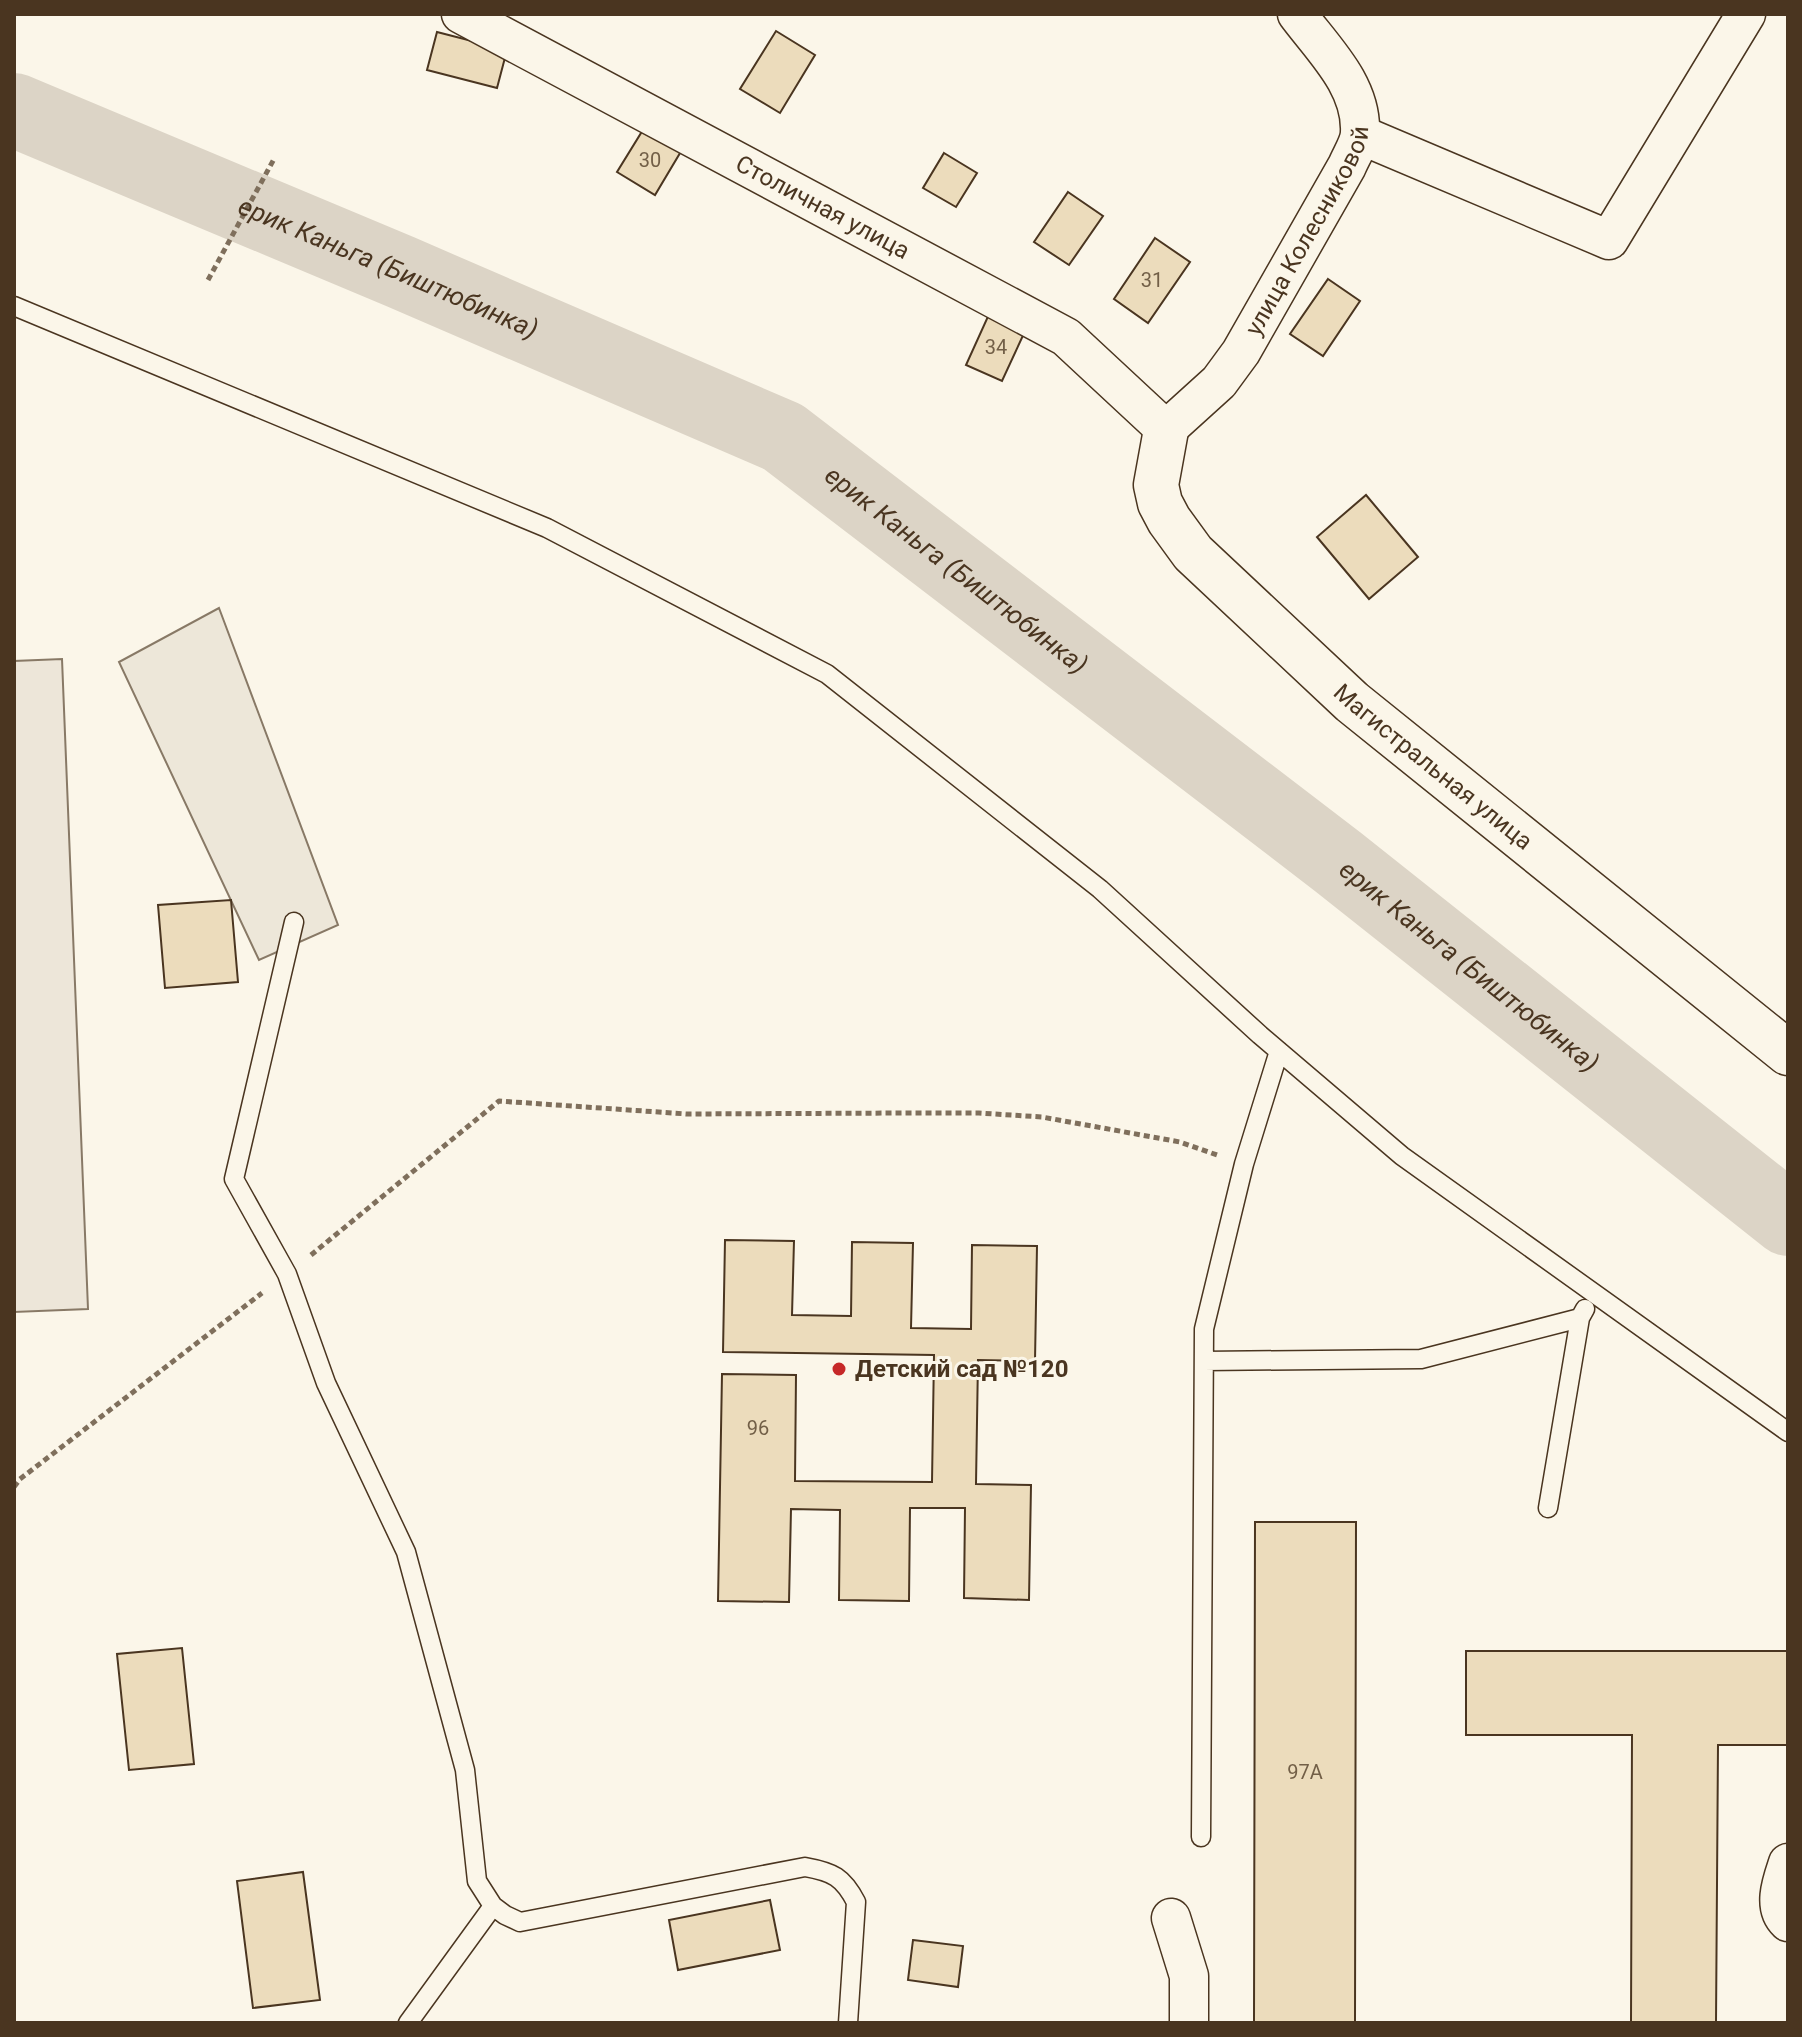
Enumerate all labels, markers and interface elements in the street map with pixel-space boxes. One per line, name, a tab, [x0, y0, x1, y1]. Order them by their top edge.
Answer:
street label: улица Колесниковой	[1239, 125, 1374, 340]
house number: 30	[639, 148, 661, 172]
street label: Столичная улица	[731, 149, 914, 265]
water label: ерик Каньга (Биштюбинка)	[234, 191, 543, 344]
house number: 31	[1141, 268, 1163, 292]
house number: 34	[985, 335, 1007, 359]
water label: ерик Каньга (Биштюбинка)	[819, 460, 1093, 680]
street label: Магистральная улица	[1328, 678, 1538, 856]
water label: ерик Каньга (Биштюбинка)	[1333, 854, 1605, 1078]
place label: Детский сад №120	[855, 1355, 1068, 1383]
marker: Детский сад №120	[830, 1360, 848, 1378]
house number: 96	[747, 1416, 769, 1440]
house number: 97А	[1287, 1760, 1323, 1784]

